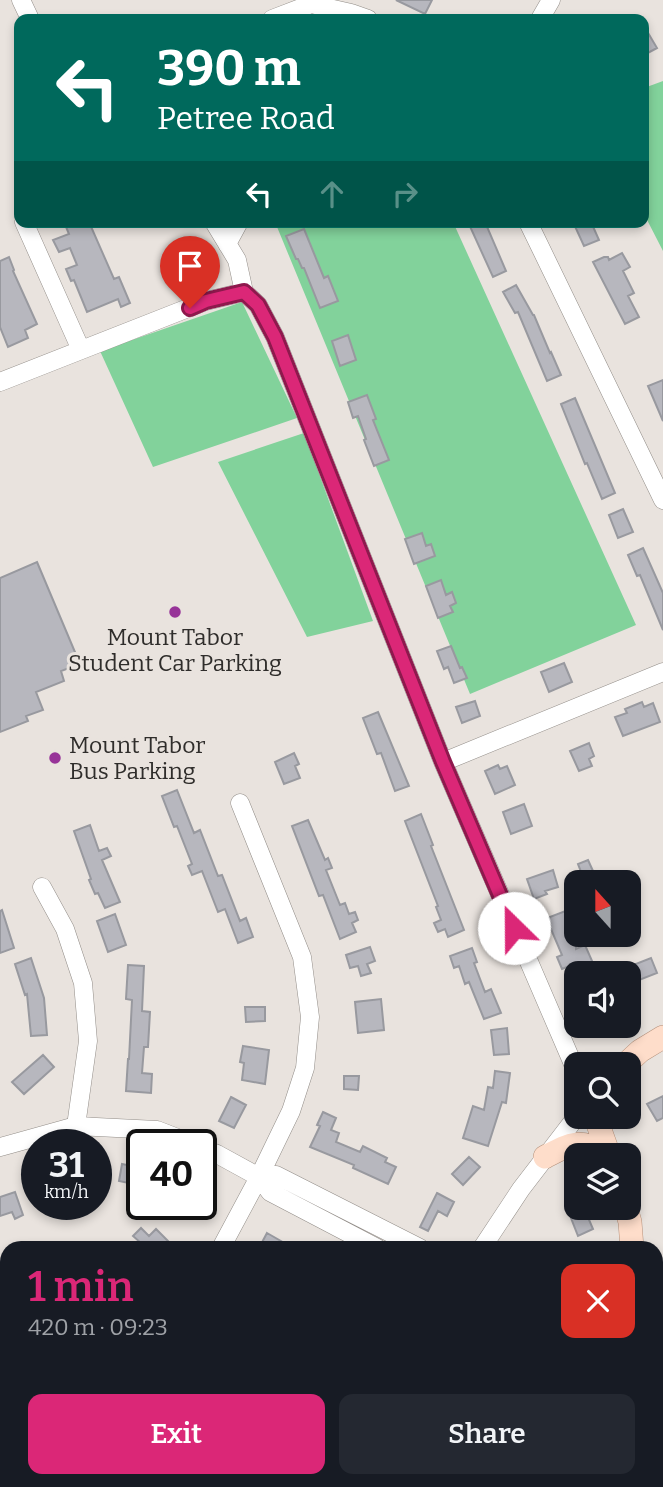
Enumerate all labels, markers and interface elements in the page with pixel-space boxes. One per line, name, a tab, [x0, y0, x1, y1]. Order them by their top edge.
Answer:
text: 390 m	[157, 39, 301, 98]
icon: left	[42, 42, 133, 133]
text: Petree Road	[157, 99, 335, 137]
icon: left	[240, 175, 278, 213]
icon: ahead	[313, 175, 351, 213]
icon: right	[386, 175, 424, 213]
pin	[160, 236, 220, 308]
icon: arrive	[171, 247, 209, 285]
marker: Mount Tabor Student Car Parking	[167, 604, 183, 620]
place label: Mount Tabor Student Car Parking	[68, 623, 282, 677]
place label: Mount Tabor Bus Parking	[69, 731, 206, 785]
marker: Mount Tabor Bus Parking	[47, 750, 63, 766]
north arrow	[564, 870, 640, 947]
map controls	[564, 870, 641, 1220]
position arrow	[477, 891, 551, 965]
button: sound	[564, 961, 641, 1038]
button: search	[564, 1052, 641, 1129]
speed limit sign: 40	[126, 1129, 217, 1220]
button: layers	[564, 1143, 641, 1220]
text: 31	[49, 1144, 84, 1186]
text: km/h	[44, 1181, 89, 1203]
text: 1 min	[28, 1262, 134, 1312]
button: close	[561, 1264, 635, 1338]
text: 420 m · 09:23	[28, 1313, 168, 1341]
button: Exit	[28, 1394, 325, 1474]
button: Share	[339, 1394, 635, 1474]

